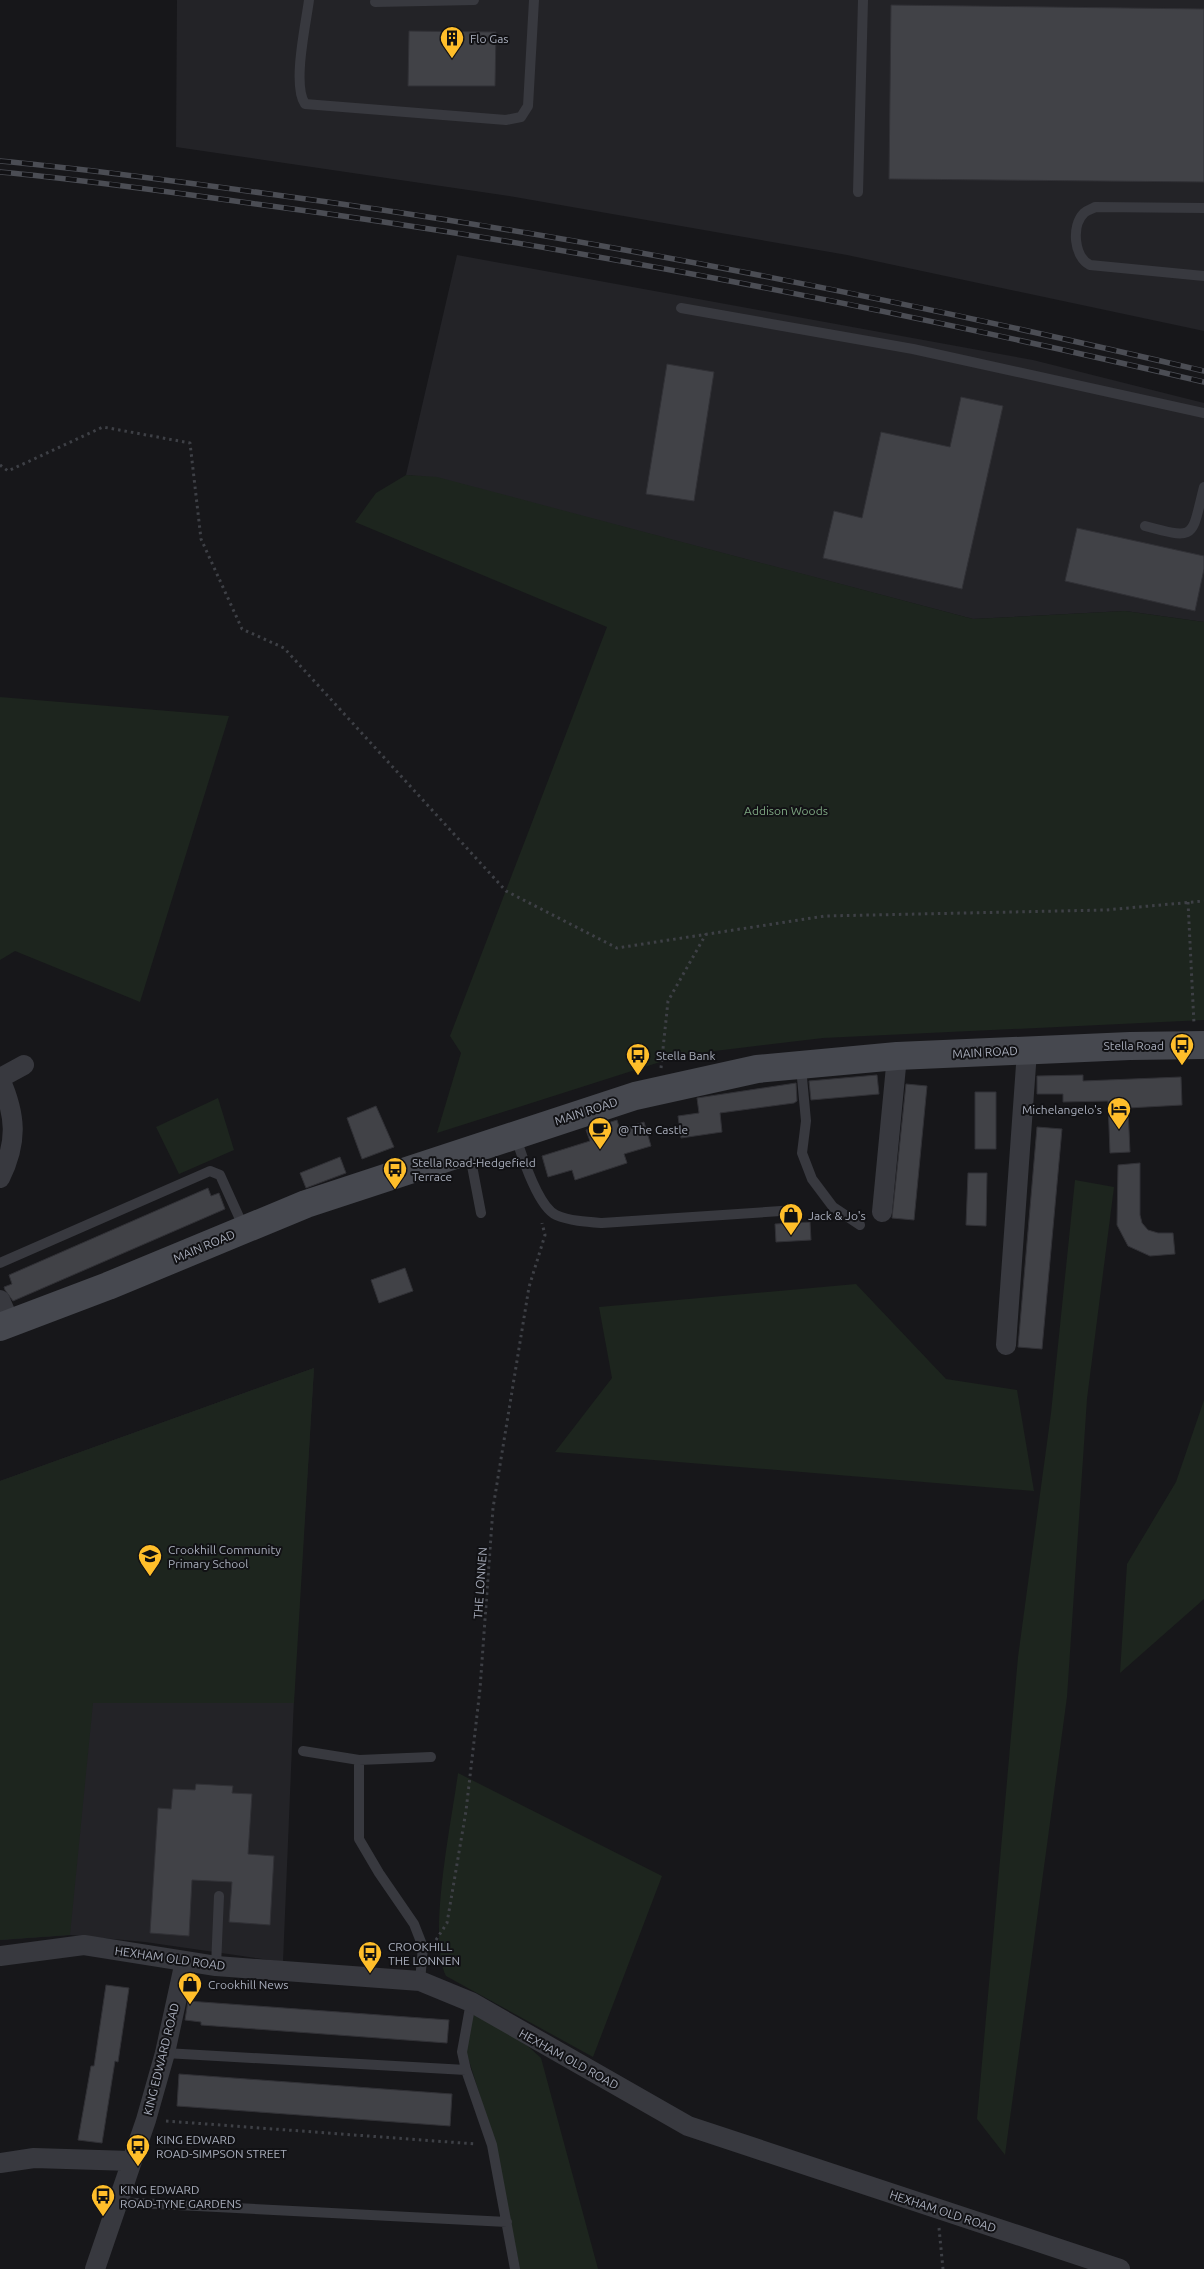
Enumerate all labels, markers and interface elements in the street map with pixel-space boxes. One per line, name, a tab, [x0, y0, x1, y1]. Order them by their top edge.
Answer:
building icon: Flo Gas	[439, 25, 465, 59]
place label: Flo Gas	[470, 32, 509, 45]
park label: Addison Woods	[744, 804, 828, 817]
bus stop icon: Stella Road	[1169, 1032, 1195, 1066]
place label: Stella Road	[1104, 1039, 1164, 1052]
bus stop icon: Stella Bank	[625, 1042, 651, 1076]
street label: MAIN ROAD	[952, 1044, 1018, 1060]
place label: Stella Bank	[656, 1049, 716, 1062]
street label: MAIN ROAD	[553, 1095, 619, 1127]
hotel icon: Michelangelo's	[1106, 1096, 1132, 1130]
place label: Michelangelo's	[1022, 1103, 1102, 1116]
cafe icon: @ The Castle	[587, 1116, 613, 1150]
place label: @ The Castle	[618, 1123, 688, 1136]
bus stop icon: Stella Road-Hedgefield Terrace	[382, 1156, 408, 1190]
place label: Stella Road-Hedgefield Terrace	[412, 1156, 536, 1183]
shop icon: Jack & Jo's	[778, 1202, 804, 1236]
place label: Jack & Jo's	[808, 1209, 866, 1222]
street label: MAIN ROAD	[171, 1227, 237, 1265]
school or university icon: Crookhill Community Primary School	[137, 1543, 163, 1577]
place label: Crookhill Community Primary School	[168, 1543, 281, 1570]
street label: THE LONNEN	[471, 1547, 489, 1619]
bus stop icon: CROOKHILL THE LONNEN	[357, 1940, 383, 1974]
place label: CROOKHILL THE LONNEN	[388, 1940, 460, 1967]
street label: HEXHAM OLD ROAD	[114, 1944, 226, 1972]
shop icon: Crookhill News	[177, 1971, 203, 2005]
place label: Crookhill News	[208, 1978, 289, 1991]
street label: KING EDWARD ROAD	[141, 2002, 181, 2116]
street label: HEXHAM OLD ROAD	[517, 2026, 621, 2092]
bus stop icon: KING EDWARD ROAD-SIMPSON STREET	[125, 2133, 151, 2167]
place label: KING EDWARD ROAD-SIMPSON STREET	[156, 2133, 287, 2160]
bus stop icon: KING EDWARD ROAD-TYNE GARDENS	[90, 2183, 116, 2217]
place label: KING EDWARD ROAD-TYNE GARDENS	[120, 2183, 241, 2210]
street label: HEXHAM OLD ROAD	[888, 2188, 998, 2234]

